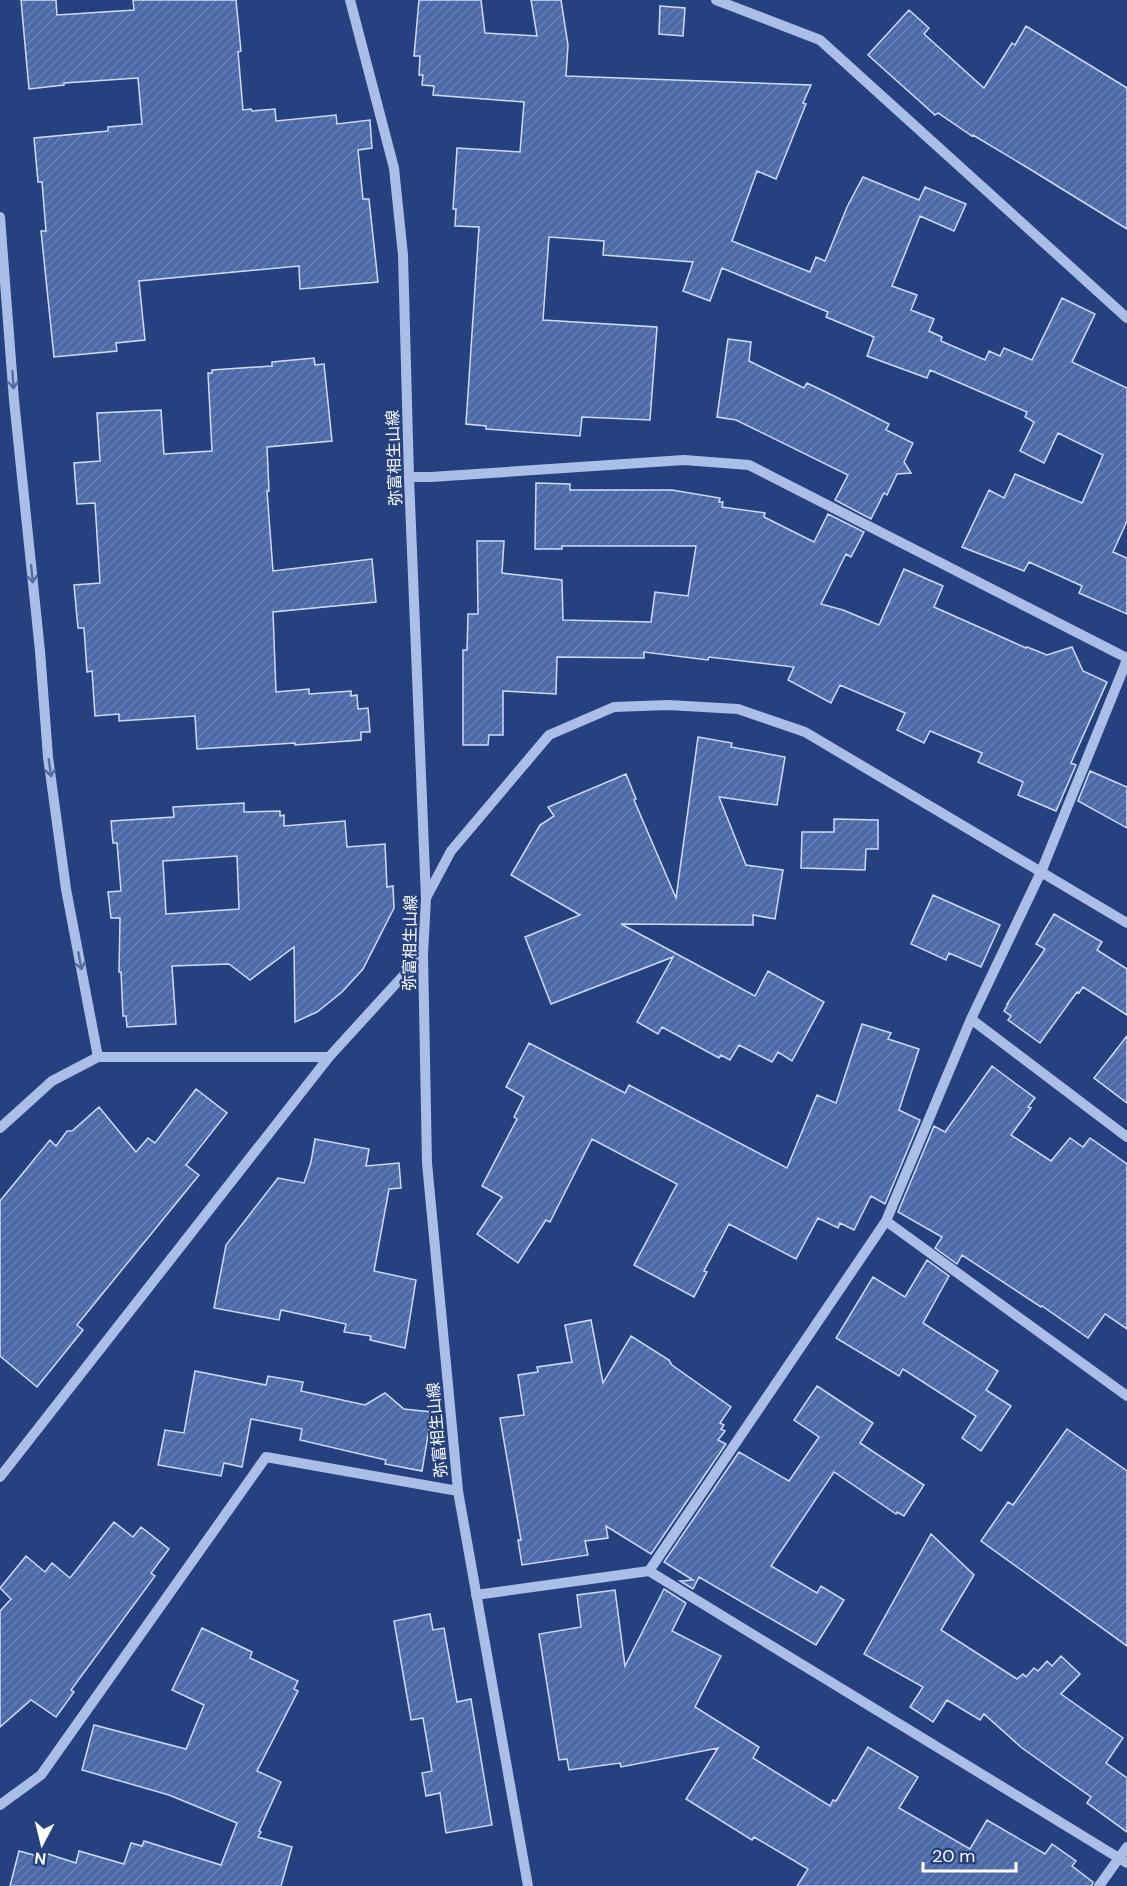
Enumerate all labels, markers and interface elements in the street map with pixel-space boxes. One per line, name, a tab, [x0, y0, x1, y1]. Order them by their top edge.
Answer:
one-way arrow	[7, 370, 18, 390]
street label: 弥富相生山線	[382, 410, 406, 506]
one-way arrow	[27, 564, 38, 583]
one-way arrow	[44, 758, 55, 778]
street label: 弥富相生山線	[399, 895, 421, 991]
one-way arrow	[75, 951, 86, 970]
street label: 弥富相生山線	[422, 1381, 452, 1479]
north arrow	[12, 1814, 72, 1874]
scale bar	[923, 1835, 1016, 1873]
text: 20 m	[932, 1844, 975, 1868]
text: N	[33, 1847, 47, 1870]

